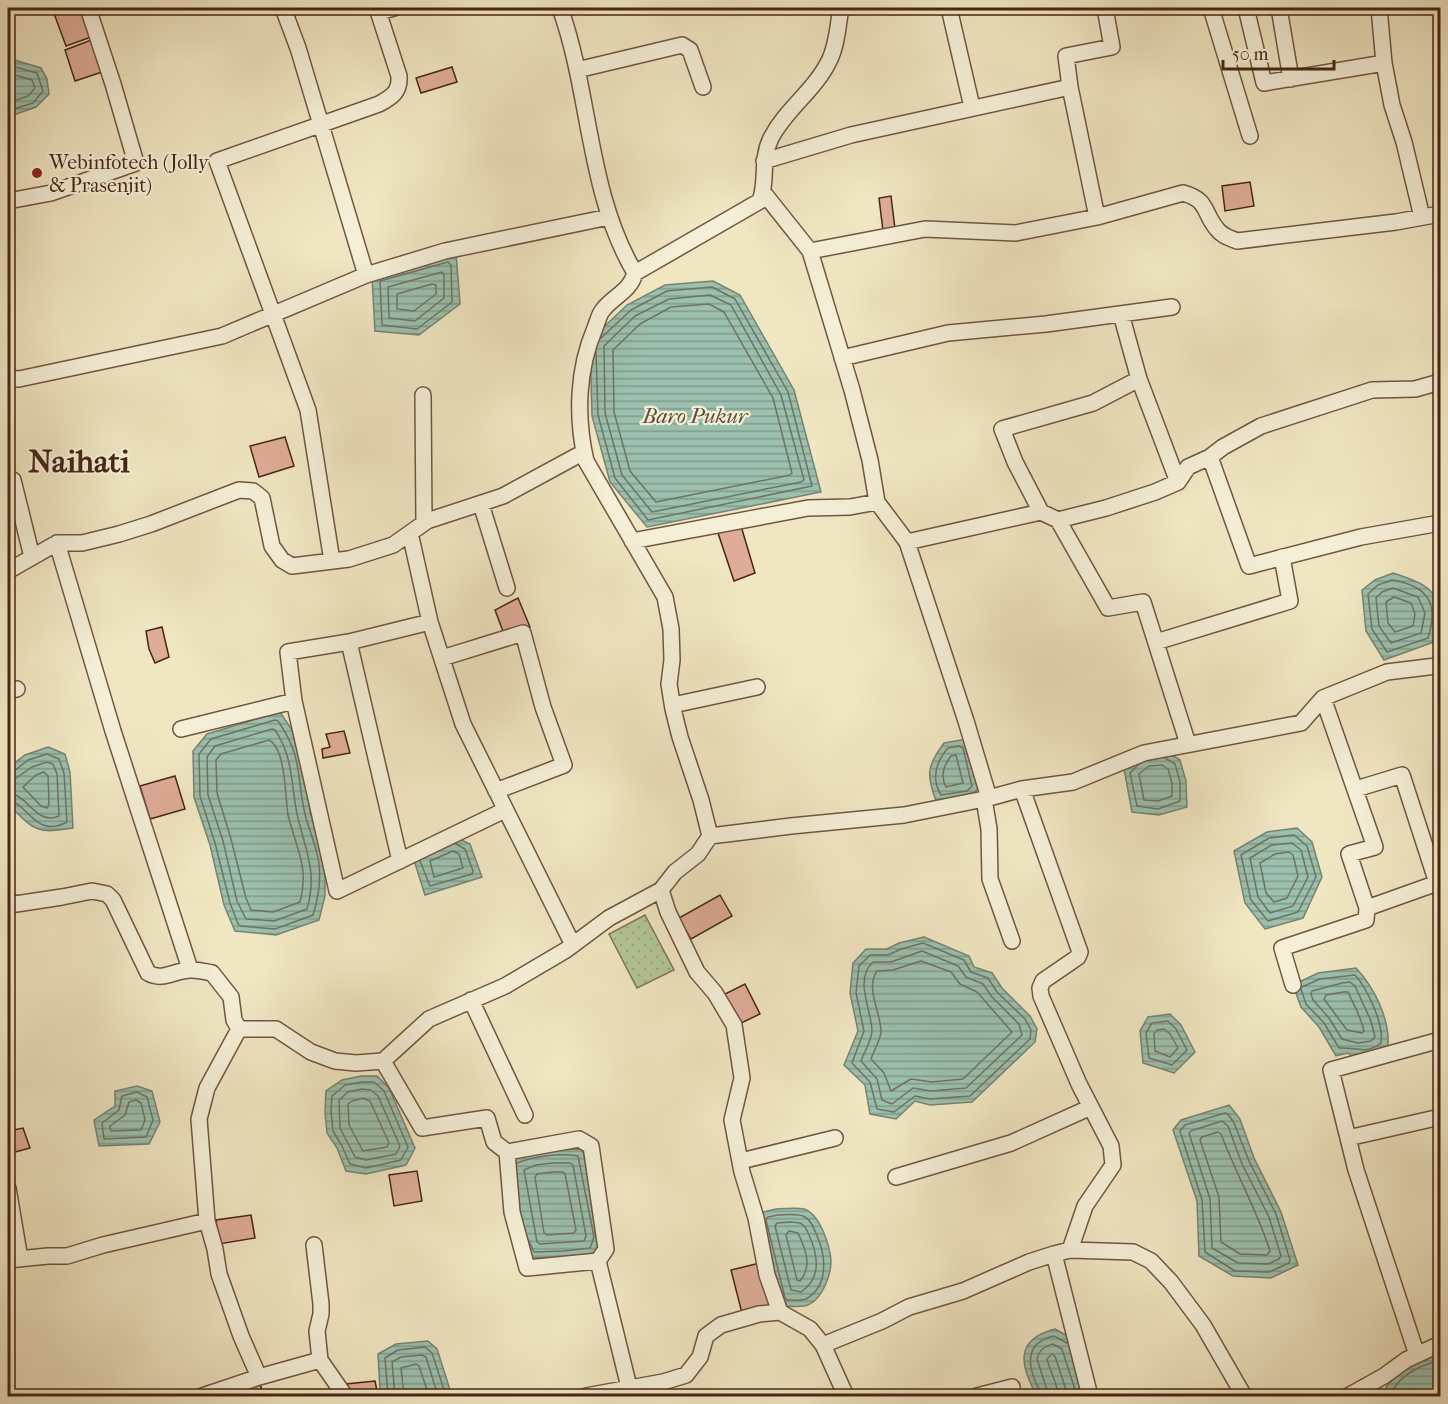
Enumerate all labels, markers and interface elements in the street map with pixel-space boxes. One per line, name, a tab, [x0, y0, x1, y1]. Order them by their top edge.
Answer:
scale bar	[1223, 33, 1334, 71]
text: 50 m	[1232, 44, 1269, 65]
place label: Webinfotech (Jolly & Prasenjit)	[48, 151, 210, 197]
marker: Webinfotech (Jolly & Prasenjit)	[30, 166, 44, 180]
water label: Baro Pukur	[642, 404, 749, 428]
district label: Naihati	[28, 443, 130, 480]

